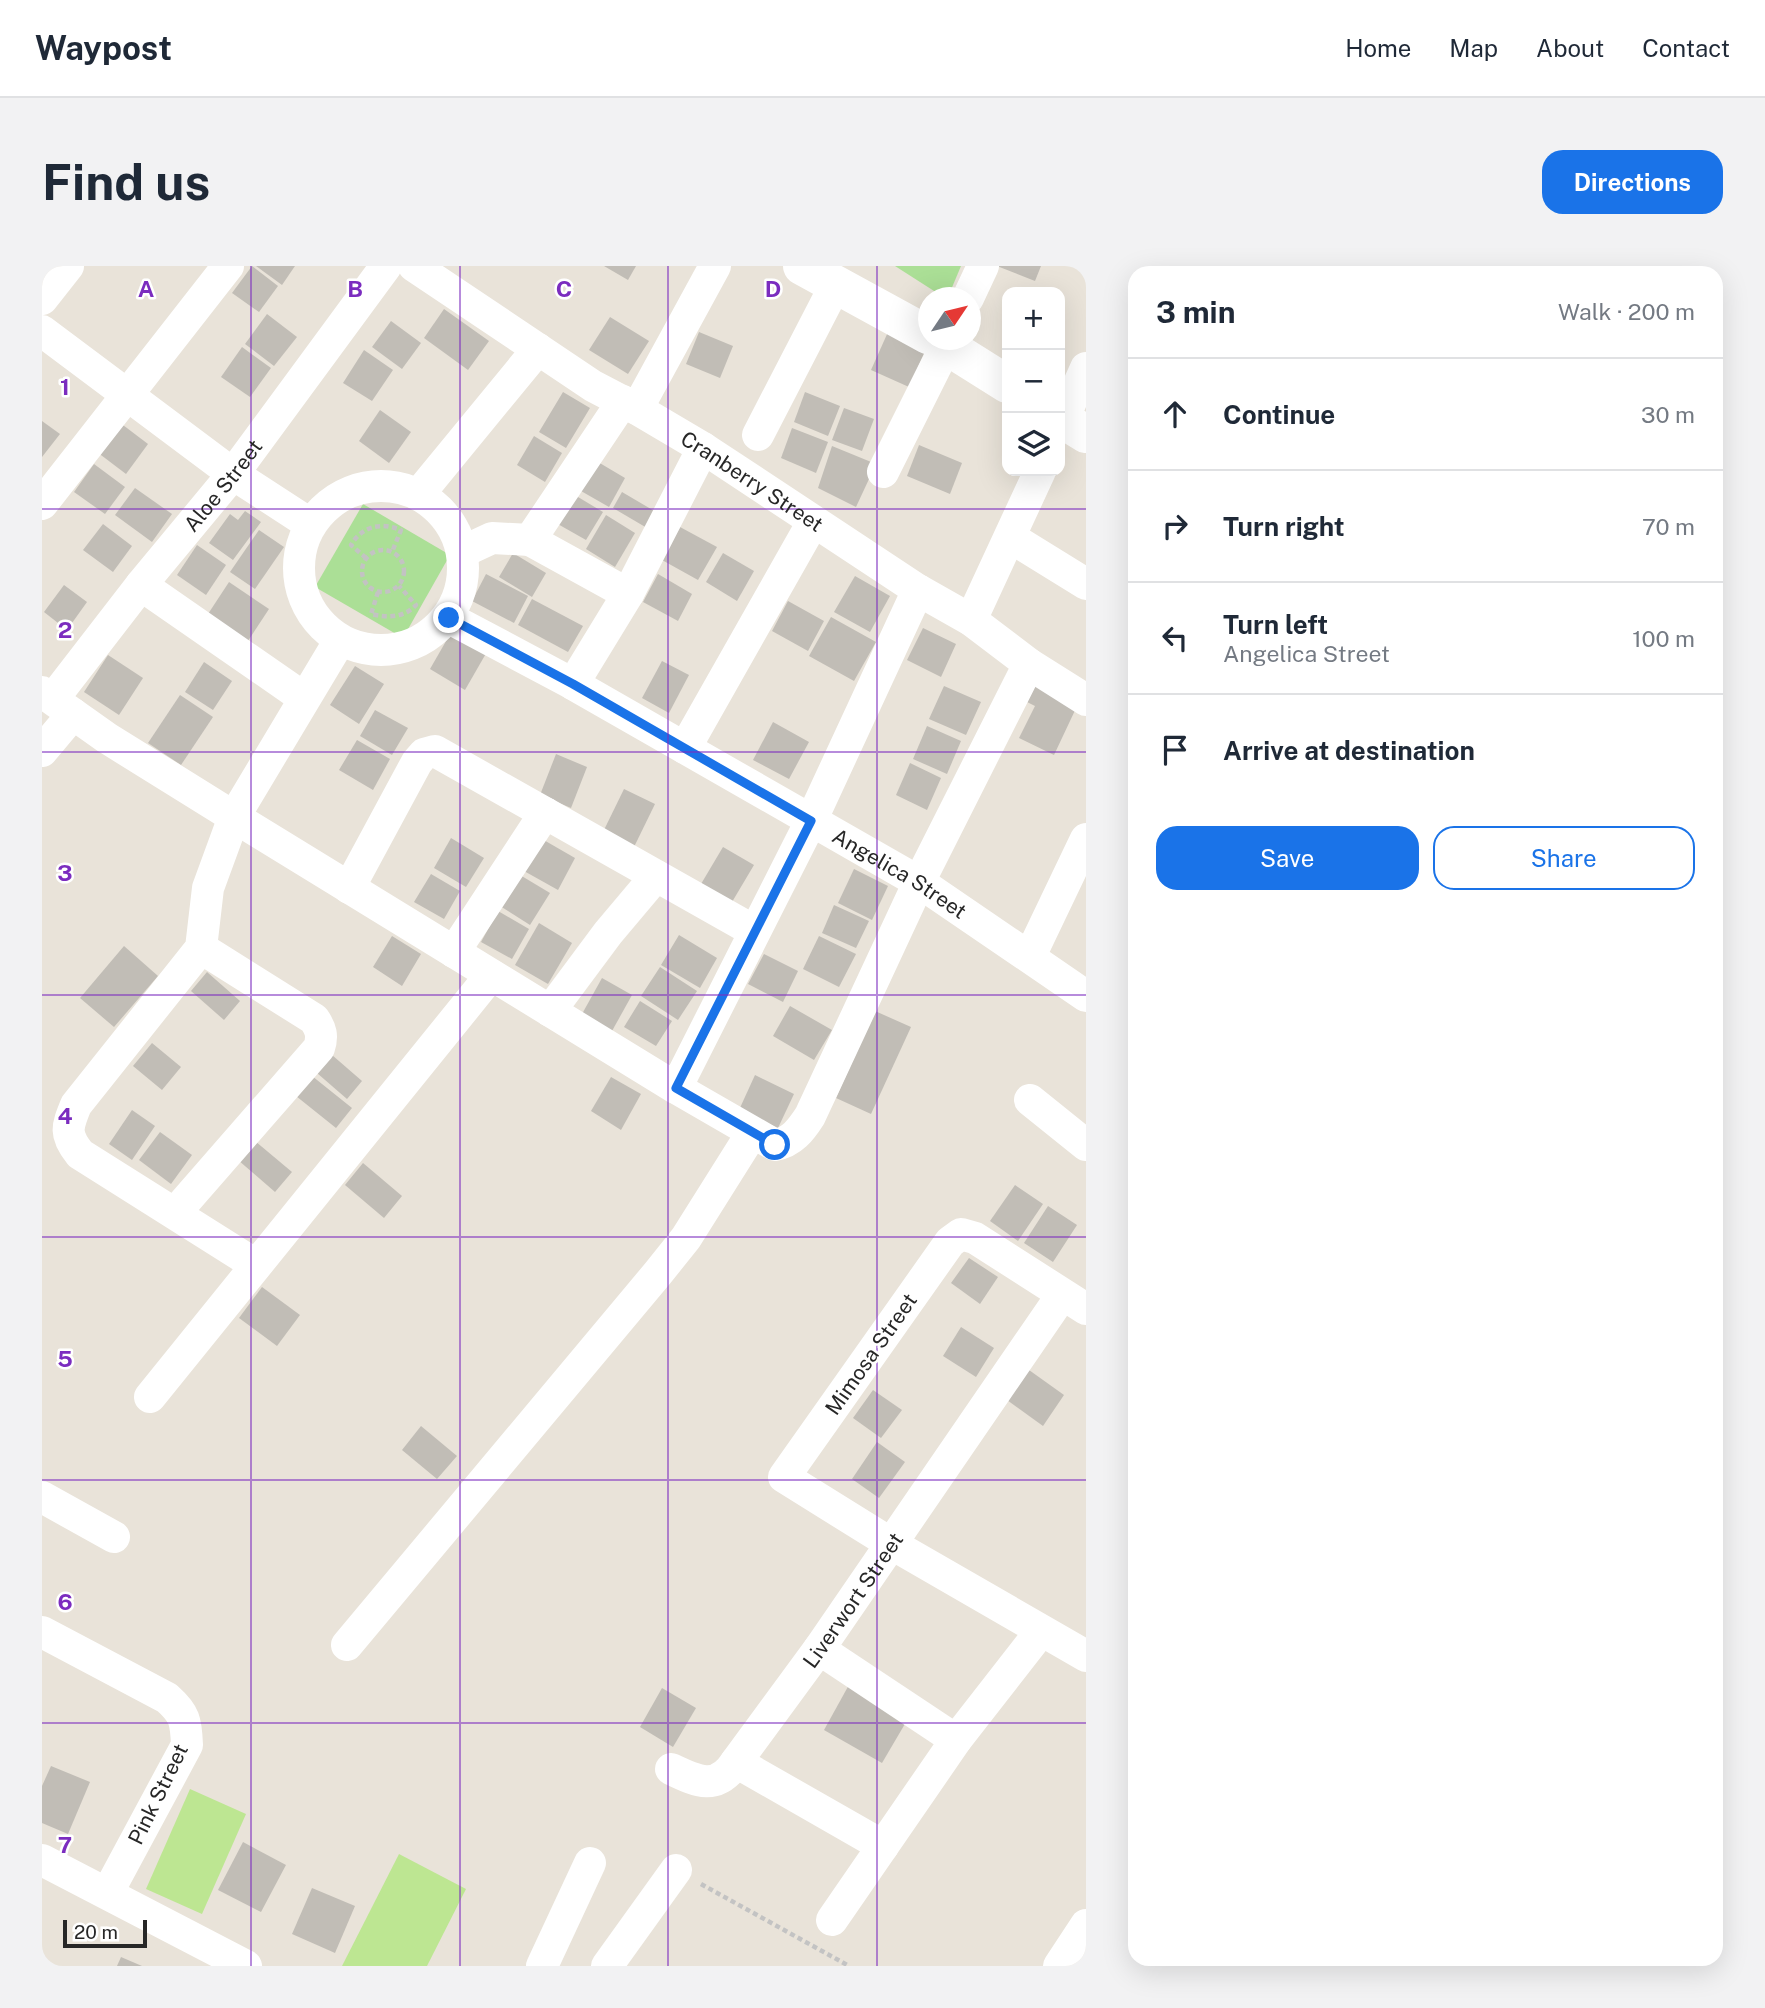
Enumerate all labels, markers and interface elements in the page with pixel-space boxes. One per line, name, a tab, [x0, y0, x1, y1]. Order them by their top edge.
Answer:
text: Waypost	[35, 29, 172, 67]
text: Home	[1345, 34, 1411, 62]
text: Map	[1449, 34, 1498, 62]
text: About	[1536, 34, 1604, 62]
text: Contact	[1642, 34, 1730, 62]
button: Directions	[1542, 150, 1723, 214]
text: Find us	[42, 153, 210, 211]
text: A	[138, 275, 155, 302]
text: B	[347, 275, 363, 302]
text: C	[556, 275, 572, 302]
text: D	[765, 275, 781, 302]
north arrow	[918, 287, 981, 350]
map controls	[1002, 287, 1065, 476]
button: +	[1002, 287, 1065, 350]
text: 3 min	[1156, 294, 1235, 330]
text: Walk · 200 m	[1558, 298, 1695, 325]
button: −	[1002, 350, 1065, 413]
text: 1	[60, 373, 70, 400]
icon: ahead	[1156, 395, 1194, 433]
text: Continue	[1223, 399, 1335, 430]
text: 30 m	[1641, 401, 1695, 428]
button: layers	[1002, 413, 1065, 476]
street label: Cranberry Street	[677, 425, 828, 536]
street label: Aloe Street	[178, 434, 267, 536]
icon: right	[1156, 507, 1194, 545]
text: Turn right	[1223, 511, 1345, 542]
text: 70 m	[1642, 513, 1695, 540]
route end	[433, 602, 464, 633]
text: Turn left	[1223, 609, 1328, 640]
text: 2	[58, 616, 72, 643]
icon: left	[1156, 619, 1194, 657]
text: 100 m	[1632, 625, 1695, 652]
text: Angelica Street	[1223, 640, 1390, 667]
icon: arrive	[1156, 731, 1194, 769]
text: Arrive at destination	[1223, 735, 1475, 766]
street label: Angelica Street	[828, 823, 972, 923]
button: Save	[1156, 826, 1419, 890]
button: Share	[1433, 826, 1695, 890]
text: 3	[57, 859, 73, 886]
text: 4	[57, 1102, 73, 1129]
route start	[759, 1129, 790, 1160]
street label: Mimosa Street	[820, 1288, 922, 1420]
text: 5	[57, 1345, 73, 1372]
street label: Liverwort Street	[797, 1527, 908, 1672]
text: 6	[57, 1588, 73, 1615]
street label: Pink Street	[123, 1740, 193, 1848]
text: 7	[58, 1831, 72, 1858]
scale bar	[63, 1917, 147, 1949]
text: 20 m	[74, 1921, 118, 1943]

